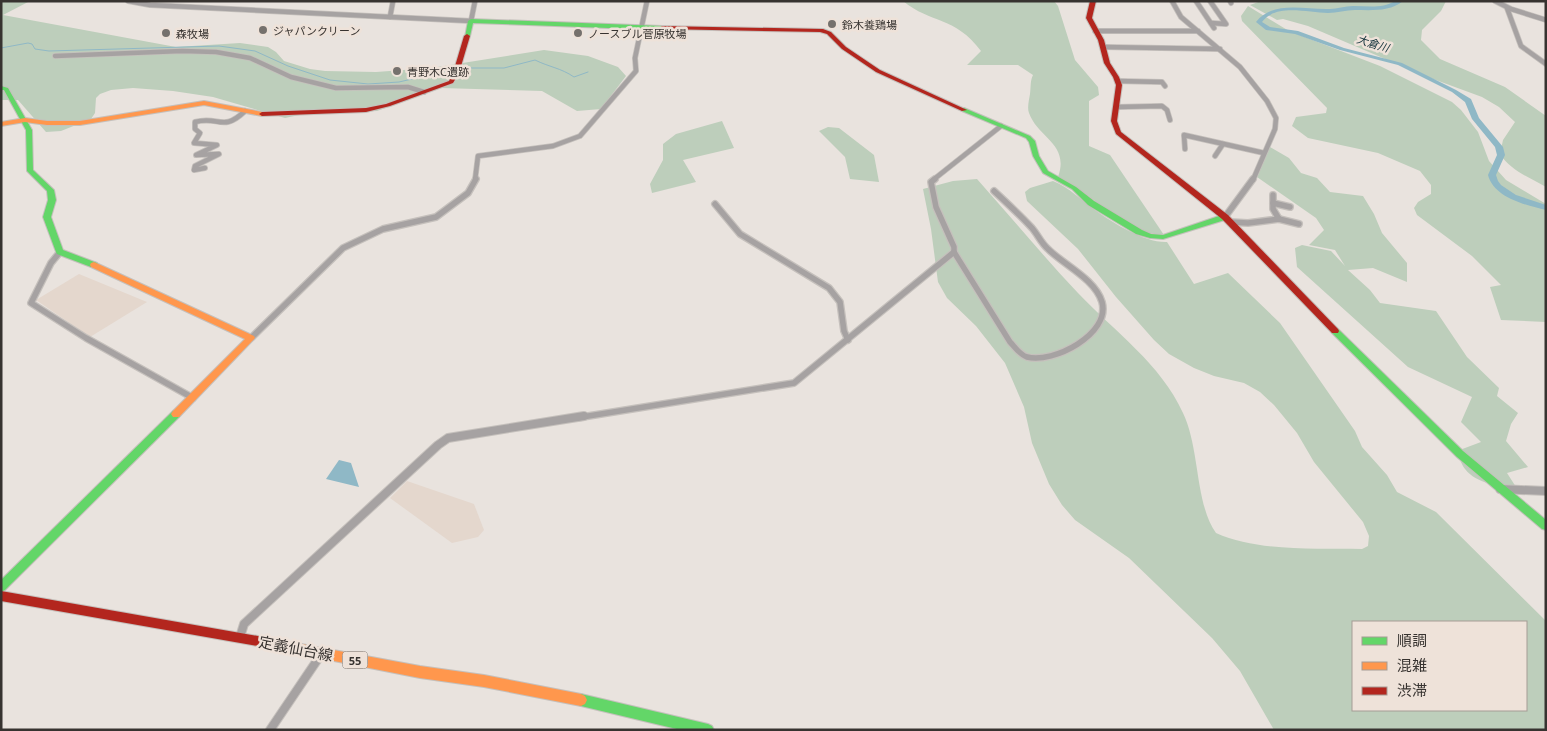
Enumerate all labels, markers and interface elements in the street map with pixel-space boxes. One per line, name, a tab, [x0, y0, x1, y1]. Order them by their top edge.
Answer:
place label: 鈴木養鶏場	[842, 17, 897, 32]
marker: 鈴木養鶏場	[826, 18, 838, 30]
place label: ジャパンクリーン	[273, 23, 360, 38]
marker: ジャパンクリーン	[257, 24, 269, 36]
place label: 森牧場	[176, 26, 209, 41]
place label: ノースブル菅原牧場	[588, 26, 686, 41]
marker: 森牧場	[160, 27, 172, 39]
marker: ノースブル菅原牧場	[572, 27, 584, 39]
water label: 大倉川	[1355, 31, 1392, 55]
place label: 青野木C遺跡	[407, 64, 469, 79]
marker: 青野木C遺跡	[391, 65, 403, 77]
legend	[1352, 621, 1527, 711]
text: 順調	[1397, 630, 1427, 650]
street label: 定義仙台線	[257, 631, 335, 665]
road number: 55	[342, 652, 368, 668]
text: 混雑	[1397, 655, 1427, 675]
text: 渋滞	[1397, 680, 1427, 700]

